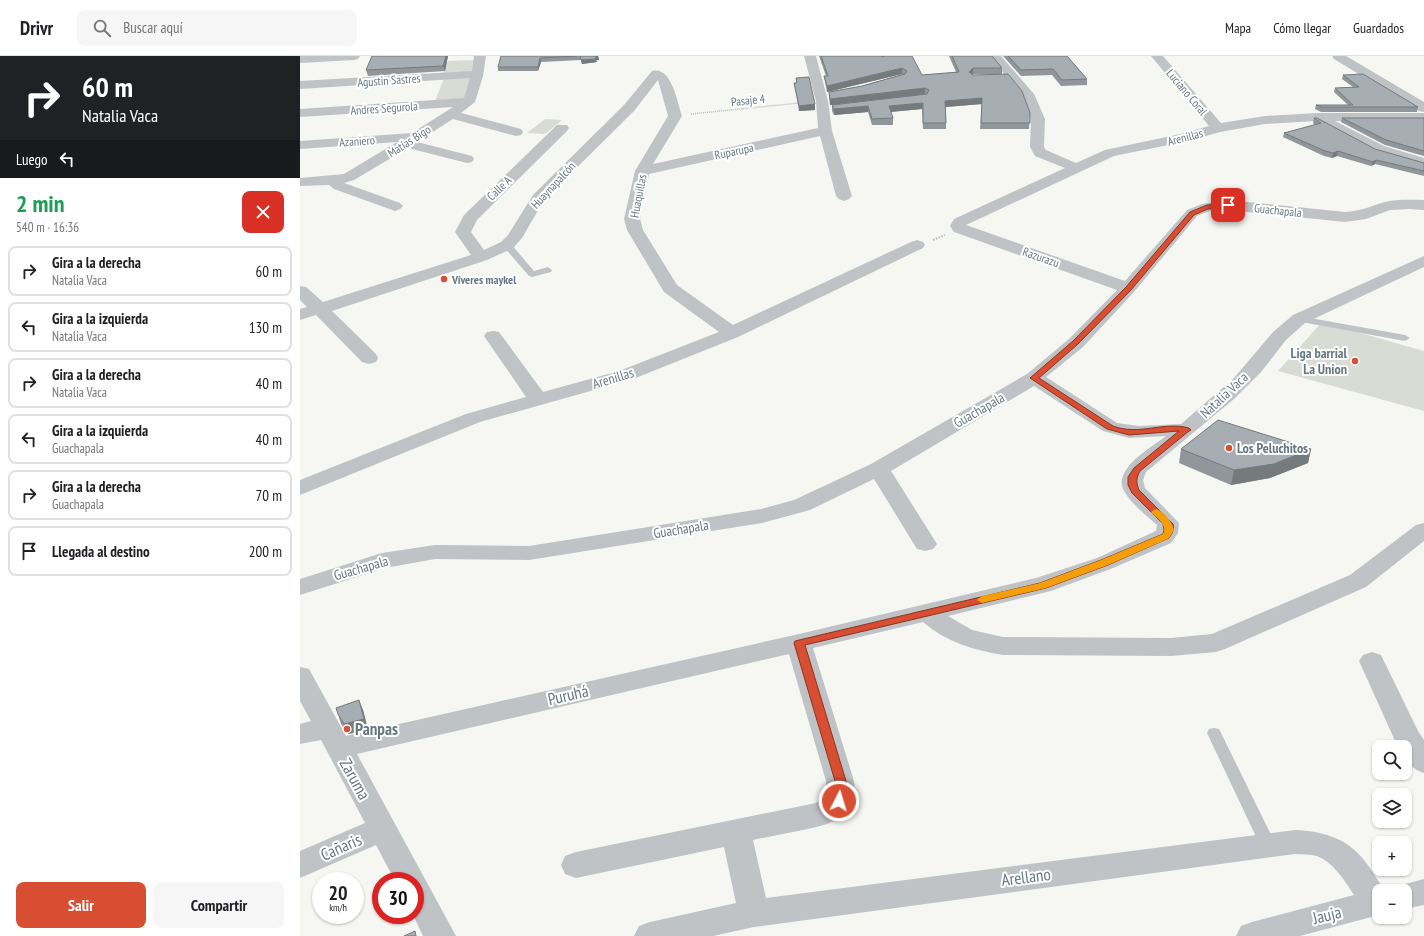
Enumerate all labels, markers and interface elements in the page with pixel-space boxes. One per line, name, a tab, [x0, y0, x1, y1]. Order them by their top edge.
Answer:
search box	[77, 10, 357, 46]
text: Drivr	[20, 16, 53, 40]
icon: search	[91, 17, 113, 39]
text: Buscar aquí	[123, 18, 183, 37]
text: Mapa	[1225, 19, 1251, 37]
text: Cómo llegar	[1273, 19, 1331, 37]
text: Guardados	[1353, 19, 1404, 37]
street label: Luciano Coral	[1163, 66, 1211, 118]
text: 60 m	[82, 68, 133, 105]
street label: Agustin Sastres	[357, 70, 421, 90]
icon: right	[16, 72, 68, 124]
street label: Pasaje 4	[730, 91, 766, 109]
street label: Andres Segurola	[350, 98, 418, 118]
text: Natalia Vaca	[82, 104, 158, 127]
street label: Matías Bigo	[385, 122, 433, 160]
street label: Arenillas	[1166, 125, 1204, 149]
street label: Azaniero	[339, 132, 375, 150]
street label: Ruparupa	[713, 140, 755, 162]
icon: left	[56, 148, 78, 170]
text: Luego	[16, 150, 48, 169]
street label: Huaynapalcón	[528, 159, 578, 211]
street label: Calle A	[484, 172, 515, 203]
street label: Huaquillas	[626, 173, 650, 219]
text: 2 min	[16, 188, 64, 219]
pin	[1211, 188, 1245, 222]
button: close	[242, 191, 284, 233]
icon: arrive	[1217, 194, 1239, 216]
street label: Guachapala	[1253, 200, 1303, 220]
text: 540 m · 16:36	[16, 219, 79, 236]
street label: Razurazu	[1021, 244, 1061, 270]
text: Gira a la derecha	[52, 253, 141, 272]
icon: right	[18, 260, 40, 282]
text: 60 m	[256, 262, 282, 281]
text: Natalia Vaca	[52, 272, 107, 289]
place label: Víveres maykel	[451, 272, 516, 287]
marker: Víveres maykel	[439, 274, 449, 284]
text: Gira a la izquierda	[52, 309, 148, 328]
icon: left	[18, 316, 40, 338]
text: 130 m	[249, 318, 282, 337]
text: Natalia Vaca	[52, 328, 107, 345]
place label: Liga barrial La Union	[1291, 344, 1348, 378]
marker: Liga barrial La Union	[1350, 356, 1360, 366]
street label: Arenillas	[590, 363, 636, 393]
text: Gira a la derecha	[52, 365, 141, 384]
street label: Natalia Vaca	[1196, 368, 1252, 422]
icon: right	[18, 372, 40, 394]
text: 40 m	[256, 374, 282, 393]
text: Natalia Vaca	[52, 384, 107, 401]
street label: Guachapala	[950, 388, 1008, 432]
text: Gira a la izquierda	[52, 421, 148, 440]
icon: left	[18, 428, 40, 450]
text: 40 m	[256, 430, 282, 449]
place label: Los Peluchitos	[1237, 439, 1308, 457]
text: Guachapala	[52, 440, 104, 457]
marker: Los Peluchitos	[1224, 443, 1234, 453]
text: Gira a la derecha	[52, 477, 141, 496]
icon: right	[18, 484, 40, 506]
text: 70 m	[256, 486, 282, 505]
text: Guachapala	[52, 496, 104, 513]
street label: Guachapala	[652, 516, 710, 542]
icon: arrive	[18, 540, 40, 562]
text: Llegada al destino	[52, 542, 150, 561]
text: 200 m	[249, 542, 282, 561]
street label: Guachapala	[332, 552, 390, 584]
street label: Puruhá	[546, 680, 590, 710]
place label: Panpas	[355, 718, 398, 740]
marker: Panpas	[342, 724, 352, 734]
map controls	[1372, 740, 1412, 924]
button: search	[1372, 740, 1412, 780]
street label: Zaruma	[335, 754, 375, 804]
position arrow	[818, 780, 860, 822]
button: layers	[1372, 788, 1412, 828]
street label: Cañaris	[317, 828, 365, 866]
button: +	[1372, 836, 1412, 876]
street label: Arellano	[1000, 863, 1052, 891]
speed limit sign: 30	[372, 872, 424, 924]
text: 20	[328, 880, 348, 906]
button: Salir	[16, 882, 146, 928]
button: Compartir	[154, 882, 284, 928]
button: −	[1372, 884, 1412, 924]
text: km/h	[329, 901, 347, 914]
street label: Jauja	[1309, 901, 1344, 929]

